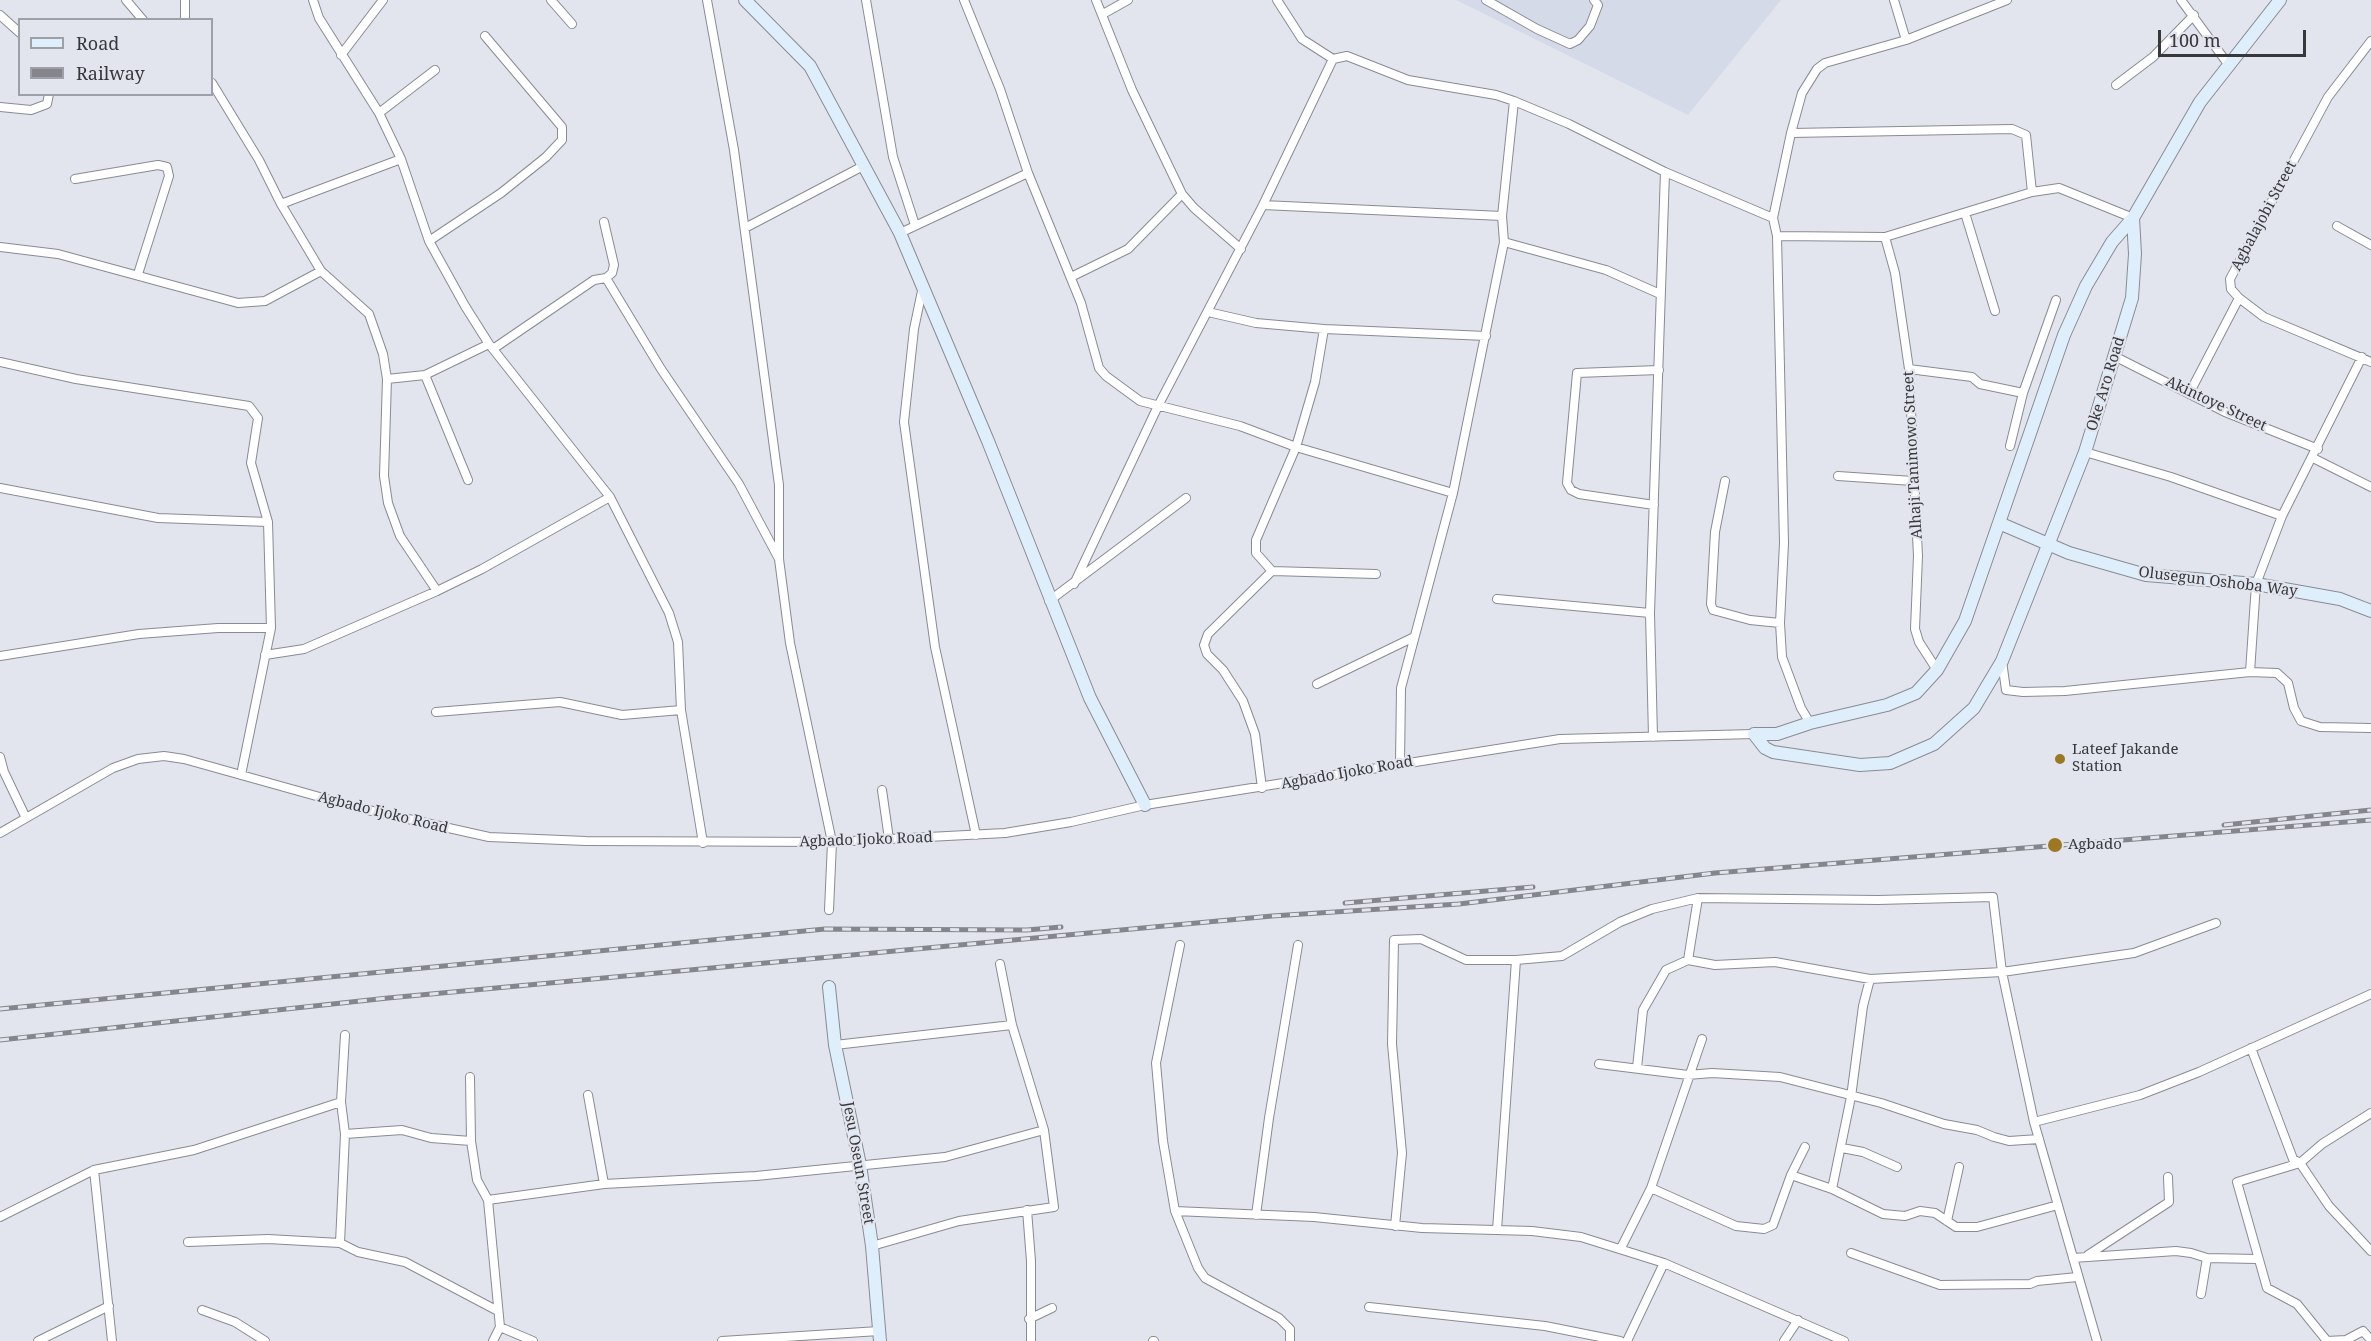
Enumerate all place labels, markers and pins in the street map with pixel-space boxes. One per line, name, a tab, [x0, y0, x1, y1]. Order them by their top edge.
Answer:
place label: Lateef Jakande Station	[2072, 741, 2178, 776]
marker: Lateef Jakande Station	[2053, 752, 2067, 766]
marker: Agbado	[2046, 836, 2064, 854]
place label: Agbado	[2068, 836, 2122, 854]

